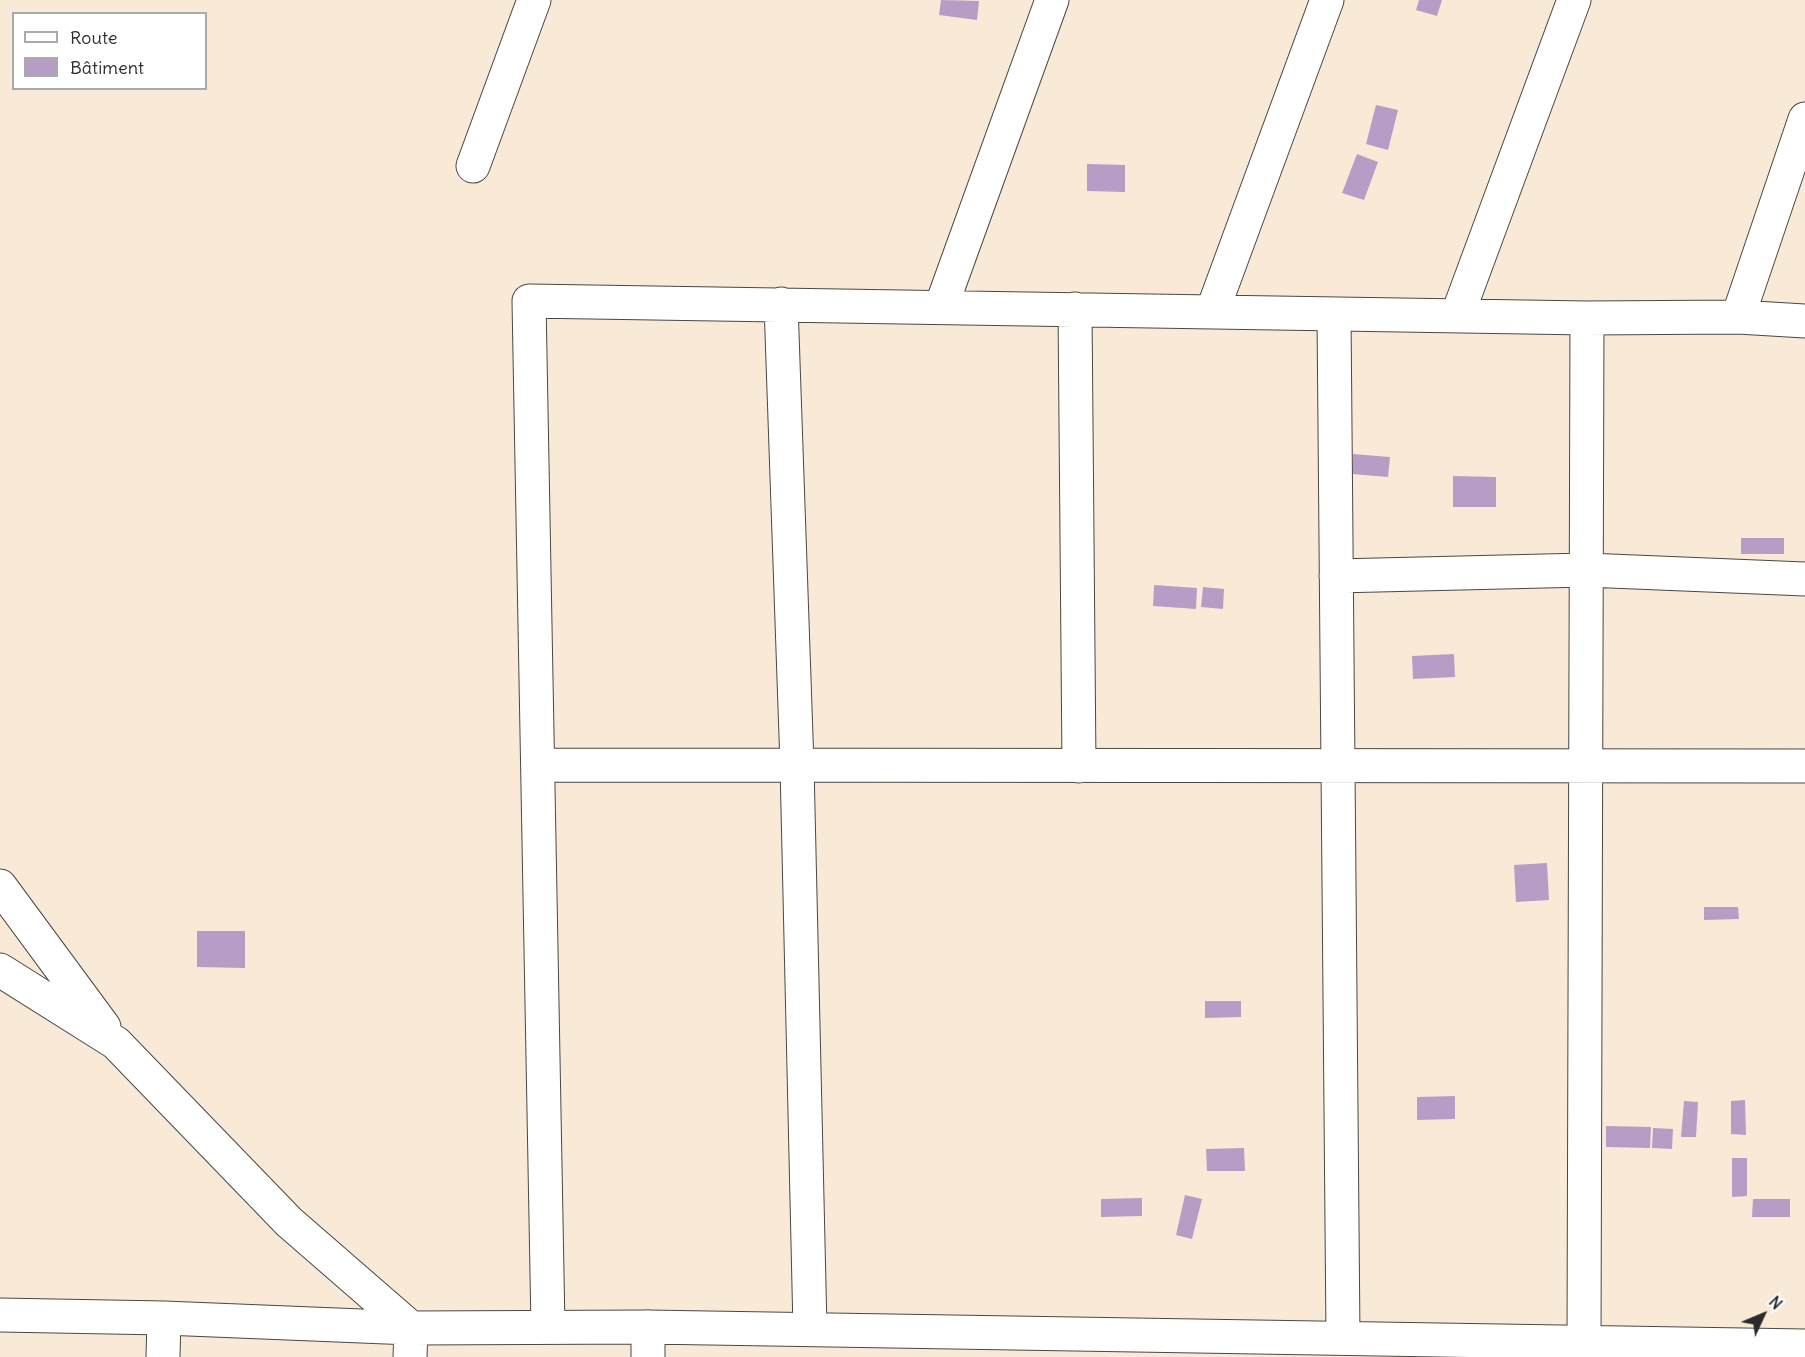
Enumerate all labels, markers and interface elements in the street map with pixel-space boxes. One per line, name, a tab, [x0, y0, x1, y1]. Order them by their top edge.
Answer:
legend	[12, 12, 207, 90]
text: Route	[70, 26, 118, 49]
text: Bâtiment	[70, 56, 144, 79]
north arrow	[1733, 1285, 1793, 1345]
text: N	[1765, 1292, 1787, 1313]

